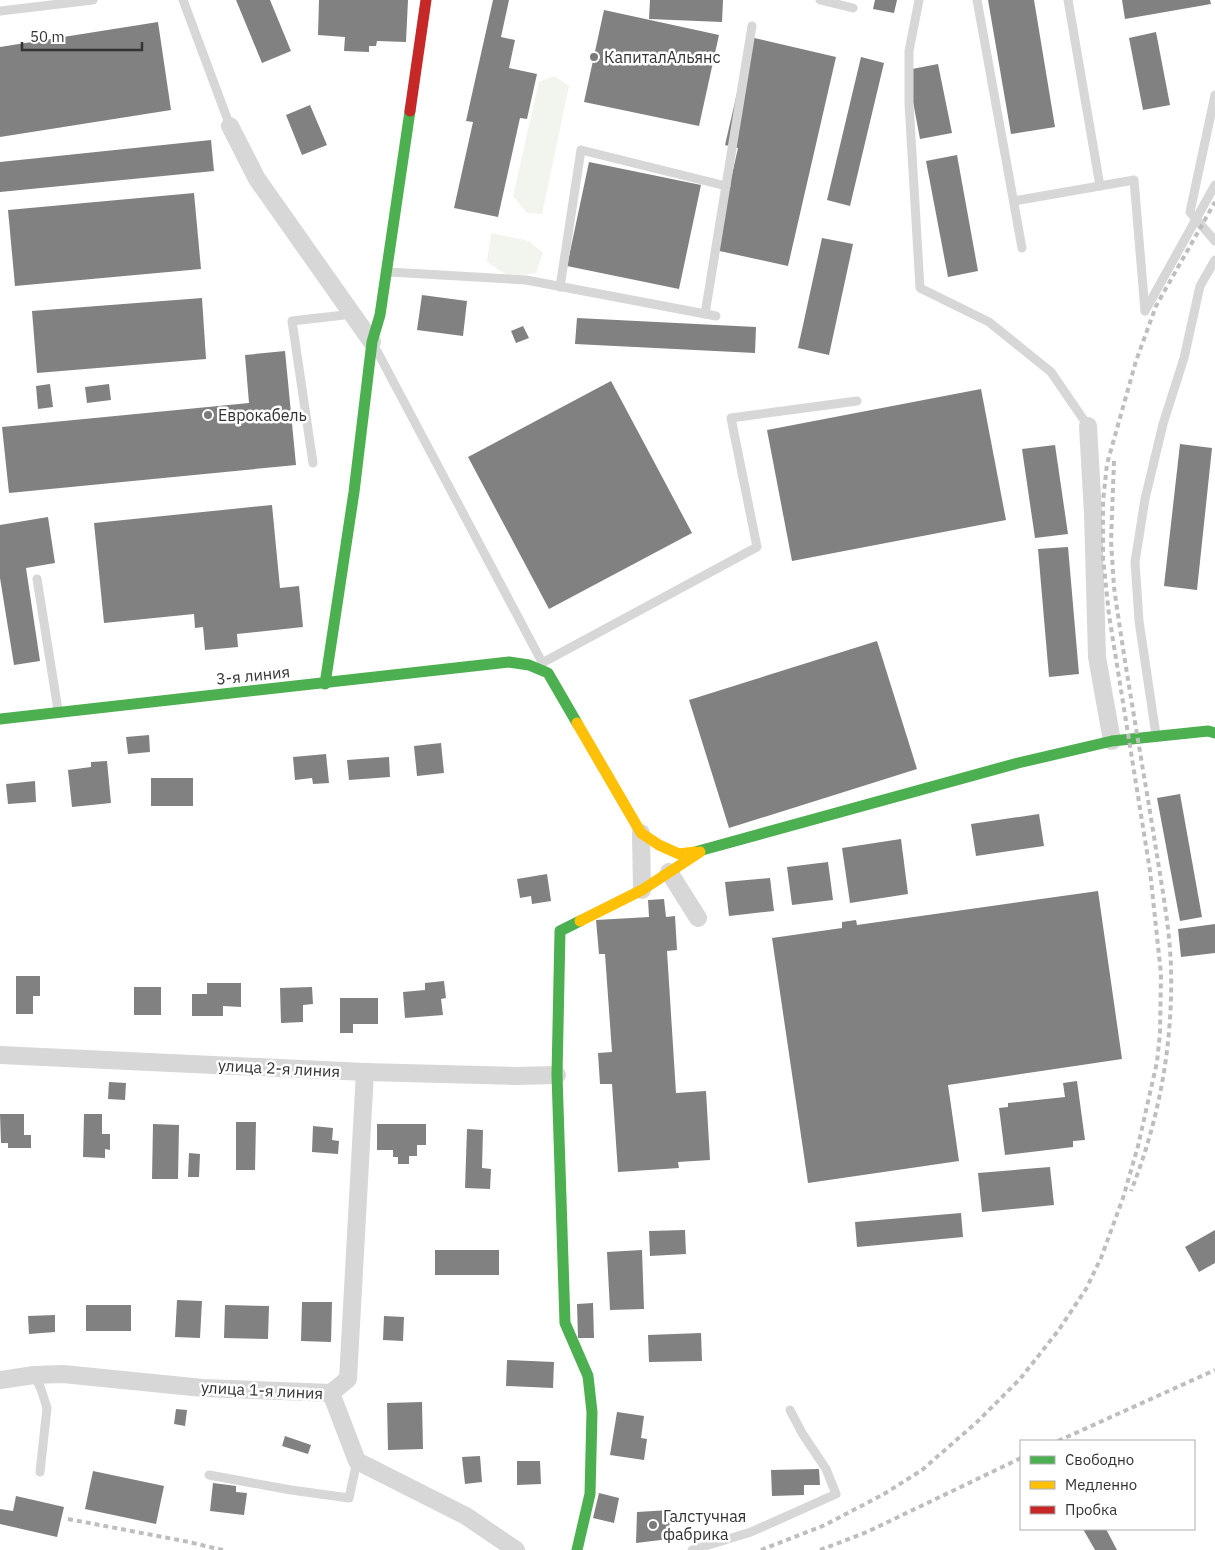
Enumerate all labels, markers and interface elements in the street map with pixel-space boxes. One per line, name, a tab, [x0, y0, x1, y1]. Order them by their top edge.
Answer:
scale bar	[22, 20, 142, 52]
text: 50 m	[30, 27, 65, 46]
place label: КапиталАльянс	[604, 47, 721, 67]
marker: КапиталАльянс	[588, 51, 600, 63]
place label: Еврокабель	[218, 405, 307, 425]
marker: Еврокабель	[202, 409, 214, 421]
street label: 3-я линия	[215, 661, 291, 689]
street label: улица 2-я линия	[217, 1055, 341, 1081]
street label: улица 1-я линия	[200, 1377, 324, 1403]
legend	[1020, 1440, 1195, 1530]
text: Свободно	[1065, 1450, 1134, 1469]
text: Медленно	[1065, 1475, 1137, 1494]
text: Пробка	[1065, 1500, 1117, 1519]
place label: Галстучная фабрика	[663, 1506, 746, 1544]
marker: Галстучная фабрика	[647, 1519, 659, 1531]

